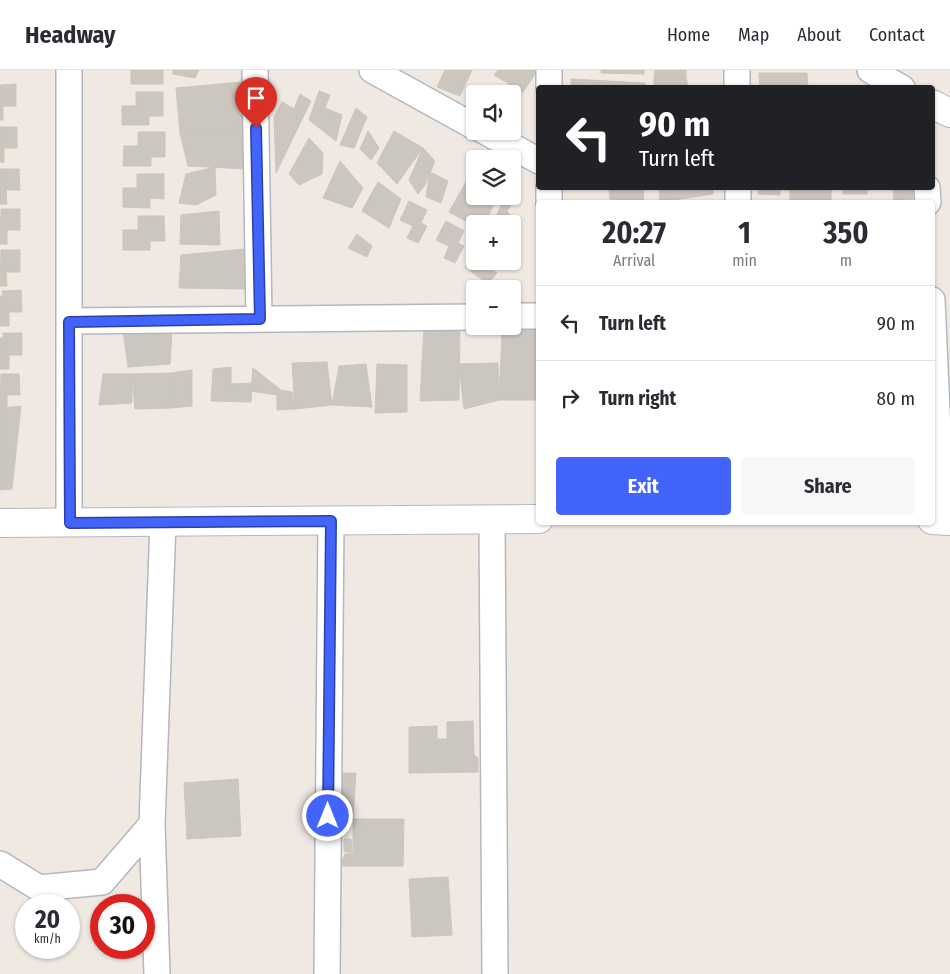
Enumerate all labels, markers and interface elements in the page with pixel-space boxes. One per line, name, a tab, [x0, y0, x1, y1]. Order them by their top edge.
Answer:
text: Headway	[25, 21, 116, 49]
text: Home	[667, 24, 710, 46]
text: Map	[738, 24, 769, 46]
text: About	[797, 24, 841, 46]
text: Contact	[869, 24, 925, 46]
pin	[235, 77, 277, 128]
icon: arrive	[242, 84, 270, 112]
map controls	[466, 85, 521, 335]
button: sound	[466, 85, 521, 140]
text: 90 m	[639, 103, 710, 145]
icon: left	[556, 105, 621, 170]
text: Turn left	[639, 145, 715, 172]
button: layers	[466, 150, 521, 205]
button: +	[466, 215, 521, 270]
text: 20:27	[602, 215, 666, 251]
text: 1	[738, 215, 751, 251]
text: 350	[823, 215, 869, 251]
text: Arrival	[613, 251, 655, 270]
text: min	[732, 251, 757, 270]
text: m	[840, 251, 852, 270]
button: −	[466, 280, 521, 335]
icon: left	[556, 309, 584, 337]
text: Turn left	[599, 312, 666, 335]
text: 90 m	[877, 312, 915, 335]
icon: right	[556, 384, 584, 412]
text: Turn right	[599, 387, 676, 410]
text: 80 m	[877, 387, 915, 410]
button: Exit	[556, 457, 731, 515]
button: Share	[741, 457, 915, 515]
position arrow	[301, 789, 353, 841]
speed limit sign: 30	[90, 894, 155, 959]
text: 20	[35, 905, 60, 935]
text: km/h	[34, 932, 61, 946]

